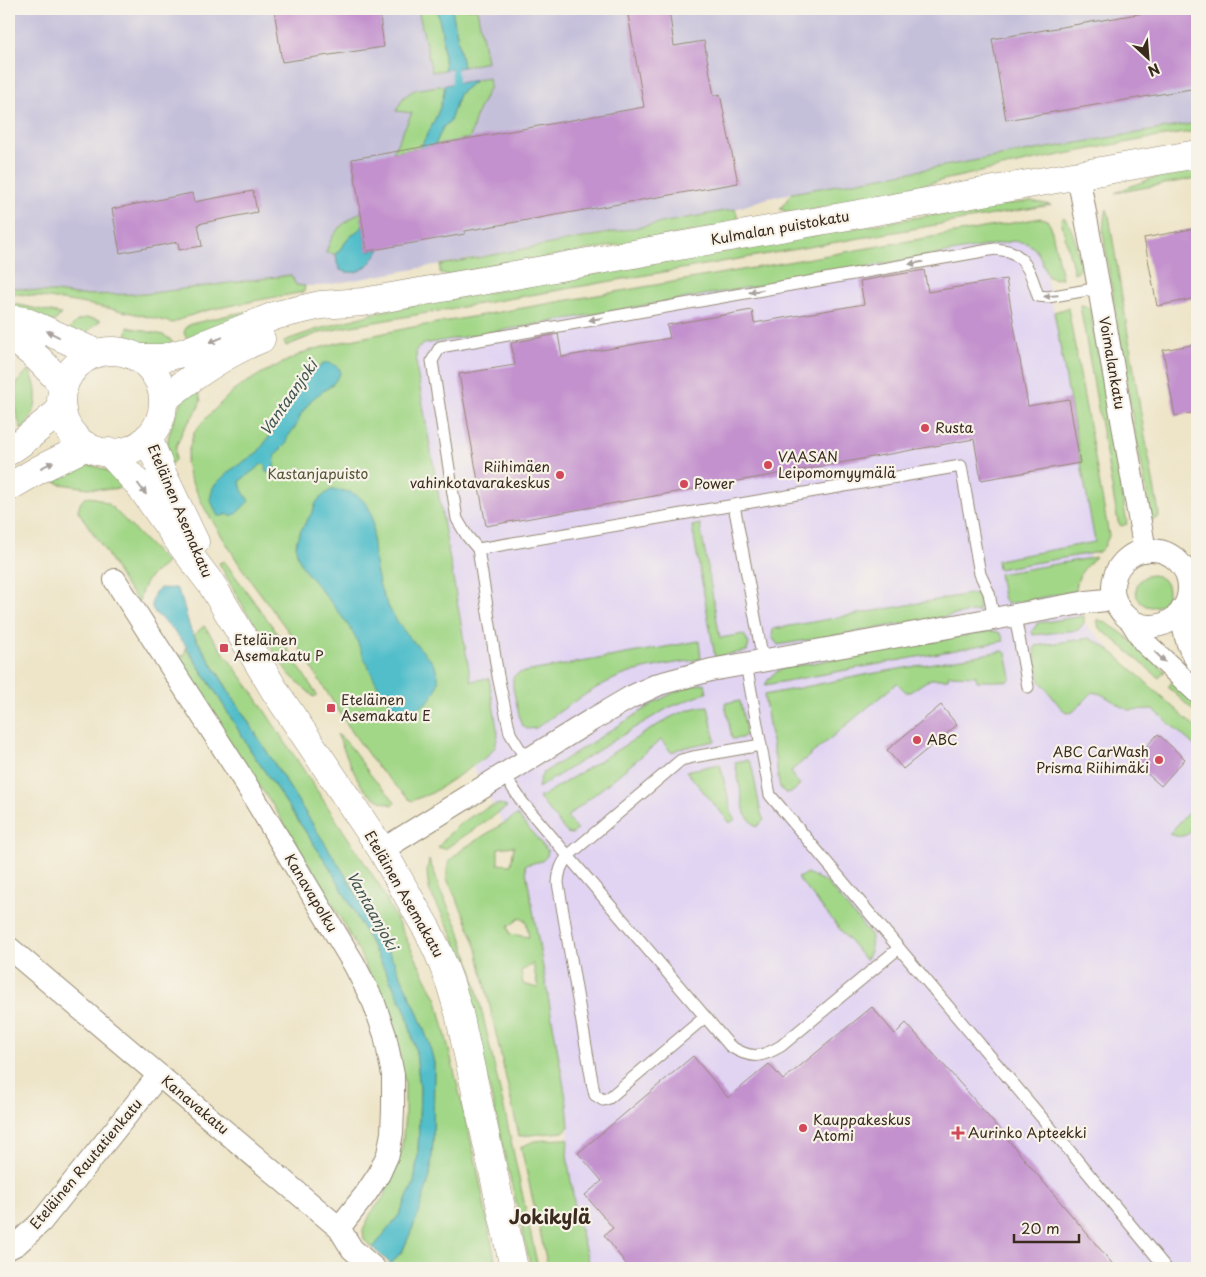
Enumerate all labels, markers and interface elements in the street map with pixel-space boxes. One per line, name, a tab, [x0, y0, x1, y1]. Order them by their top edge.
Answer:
north arrow	[1124, 32, 1174, 82]
text: N	[1144, 58, 1164, 82]
street label: Kulmalan puistokatu	[709, 205, 851, 250]
one-way arrow	[908, 259, 924, 267]
one-way arrow	[748, 287, 764, 295]
one-way arrow	[1042, 292, 1058, 300]
street label: Voimalankatu	[1094, 315, 1131, 411]
one-way arrow	[588, 316, 604, 324]
one-way arrow	[46, 330, 60, 338]
one-way arrow	[208, 336, 223, 344]
water label: Vantaanjoki	[253, 352, 324, 440]
place label: Rusta	[935, 417, 974, 438]
marker: Rusta	[919, 422, 931, 434]
street label: Eteläinen Asemakatu	[143, 441, 218, 581]
place label: VAASAN Leipomomyymälä	[778, 446, 896, 483]
place label: Riihimäen vahinkotavarakeskus	[410, 456, 550, 493]
marker: VAASAN Leipomomyymälä	[762, 459, 774, 471]
one-way arrow	[40, 461, 54, 469]
park label: Kastanjapuisto	[268, 463, 369, 484]
marker: Riihimäen vahinkotavarakeskus	[554, 469, 566, 481]
place label: Power	[694, 473, 735, 494]
marker: Power	[678, 478, 690, 490]
one-way arrow	[136, 482, 147, 495]
place label: Eteläinen Asemakatu P	[234, 629, 324, 666]
marker: Eteläinen Asemakatu P	[218, 642, 230, 654]
one-way arrow	[1153, 651, 1165, 663]
place label: Eteläinen Asemakatu E	[341, 689, 431, 726]
marker: Eteläinen Asemakatu E	[325, 702, 337, 714]
place label: ABC	[927, 729, 958, 750]
marker: ABC	[911, 734, 923, 746]
place label: ABC CarWash Prisma Riihimäki	[1036, 741, 1149, 778]
marker: ABC CarWash Prisma Riihimäki	[1153, 754, 1165, 766]
street label: Eteläinen Asemakatu	[360, 827, 449, 961]
street label: Kanavapolku	[280, 850, 343, 936]
water label: Vantaanjoki	[342, 866, 406, 957]
street label: Kanavakatu	[157, 1070, 234, 1139]
street label: Eteläinen Rautatienkatu	[25, 1094, 147, 1234]
place label: Kauppakeskus Atomi	[813, 1109, 911, 1146]
marker: Kauppakeskus Atomi	[797, 1122, 809, 1134]
place label: Aurinko Apteekki	[968, 1122, 1087, 1143]
marker: Aurinko Apteekki	[952, 1127, 964, 1139]
district label: Jokikylä	[509, 1202, 591, 1230]
scale bar	[1014, 1212, 1078, 1244]
text: 20 m	[1021, 1216, 1060, 1239]

